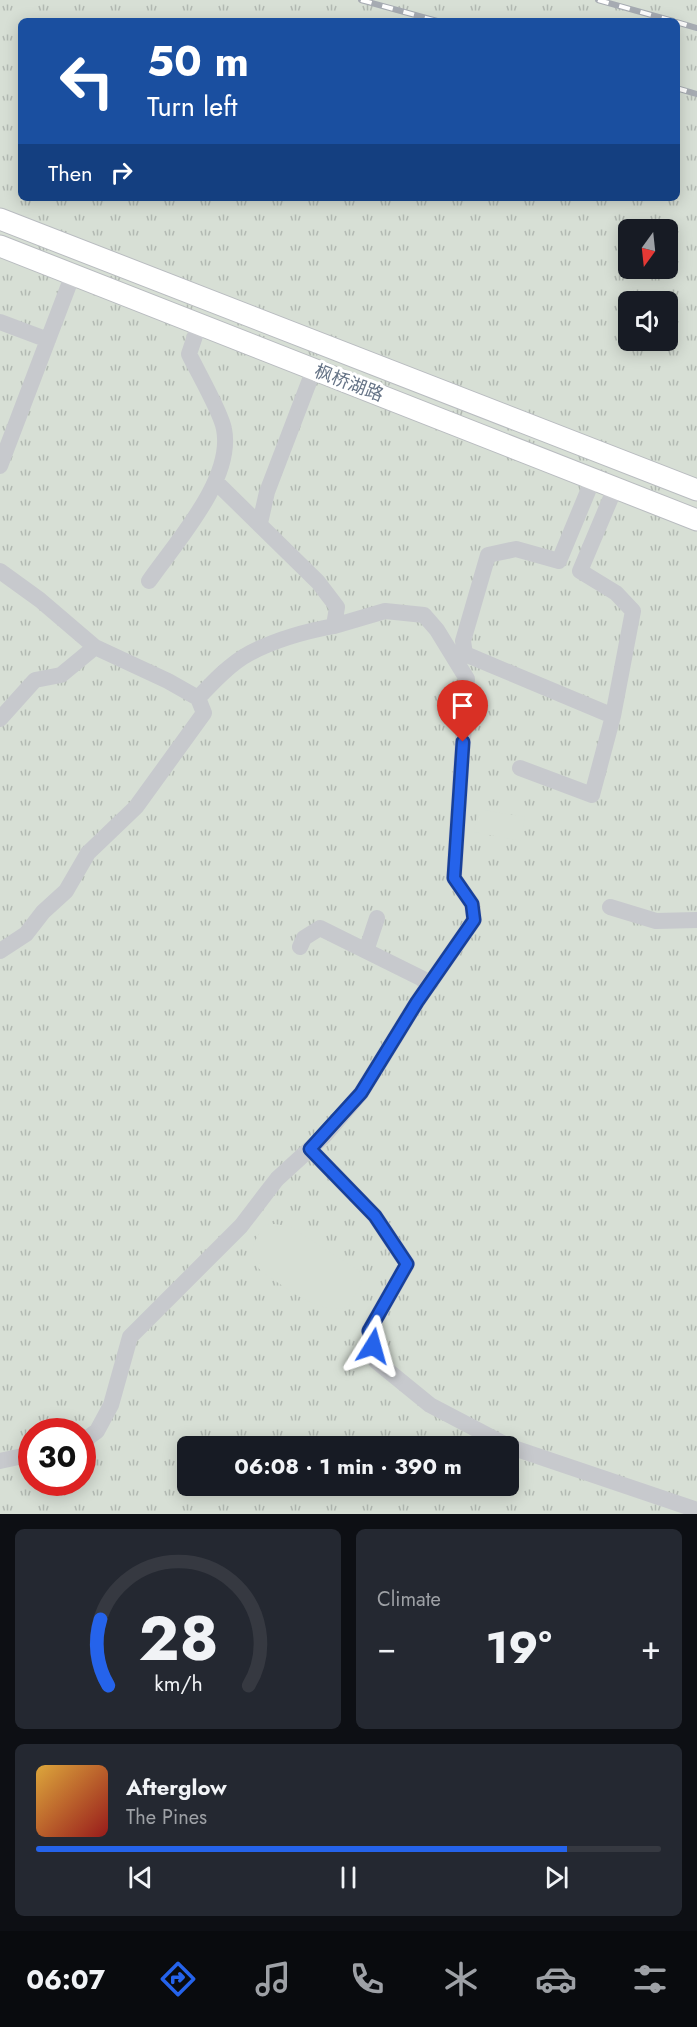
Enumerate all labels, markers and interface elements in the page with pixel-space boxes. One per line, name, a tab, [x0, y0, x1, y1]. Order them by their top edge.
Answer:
text: 50 m	[147, 31, 249, 92]
icon: left	[48, 42, 126, 120]
text: Turn left	[147, 87, 237, 126]
icon: right	[105, 156, 138, 189]
text: Then	[48, 157, 93, 189]
north arrow	[618, 219, 678, 279]
map controls	[618, 219, 678, 351]
button: sound	[618, 291, 678, 351]
street label: 枫桥湖路	[311, 358, 387, 408]
pin	[437, 680, 488, 742]
icon: arrive	[446, 689, 479, 722]
position arrow	[341, 1314, 405, 1378]
speed limit sign: 30	[18, 1418, 96, 1496]
text: 06:08 · 1 min · 390 m	[234, 1450, 462, 1482]
text: Climate	[377, 1585, 441, 1614]
text: 28	[138, 1593, 218, 1683]
text: 19°	[485, 1615, 552, 1680]
text: −	[377, 1624, 396, 1671]
text: +	[641, 1624, 661, 1671]
text: km/h	[154, 1668, 202, 1699]
text: Afterglow	[126, 1771, 227, 1803]
text: The Pines	[126, 1803, 207, 1832]
icon: previous	[124, 1861, 157, 1894]
icon: pause	[332, 1861, 365, 1894]
icon: next	[540, 1861, 573, 1894]
icon: directions	[157, 1958, 199, 2000]
icon: music	[252, 1958, 294, 2000]
icon: phone	[346, 1958, 388, 2000]
icon: climate	[440, 1958, 482, 2000]
icon: car	[535, 1958, 577, 2000]
icon: filters	[629, 1958, 671, 2000]
text: 06:07	[26, 1960, 105, 1999]

